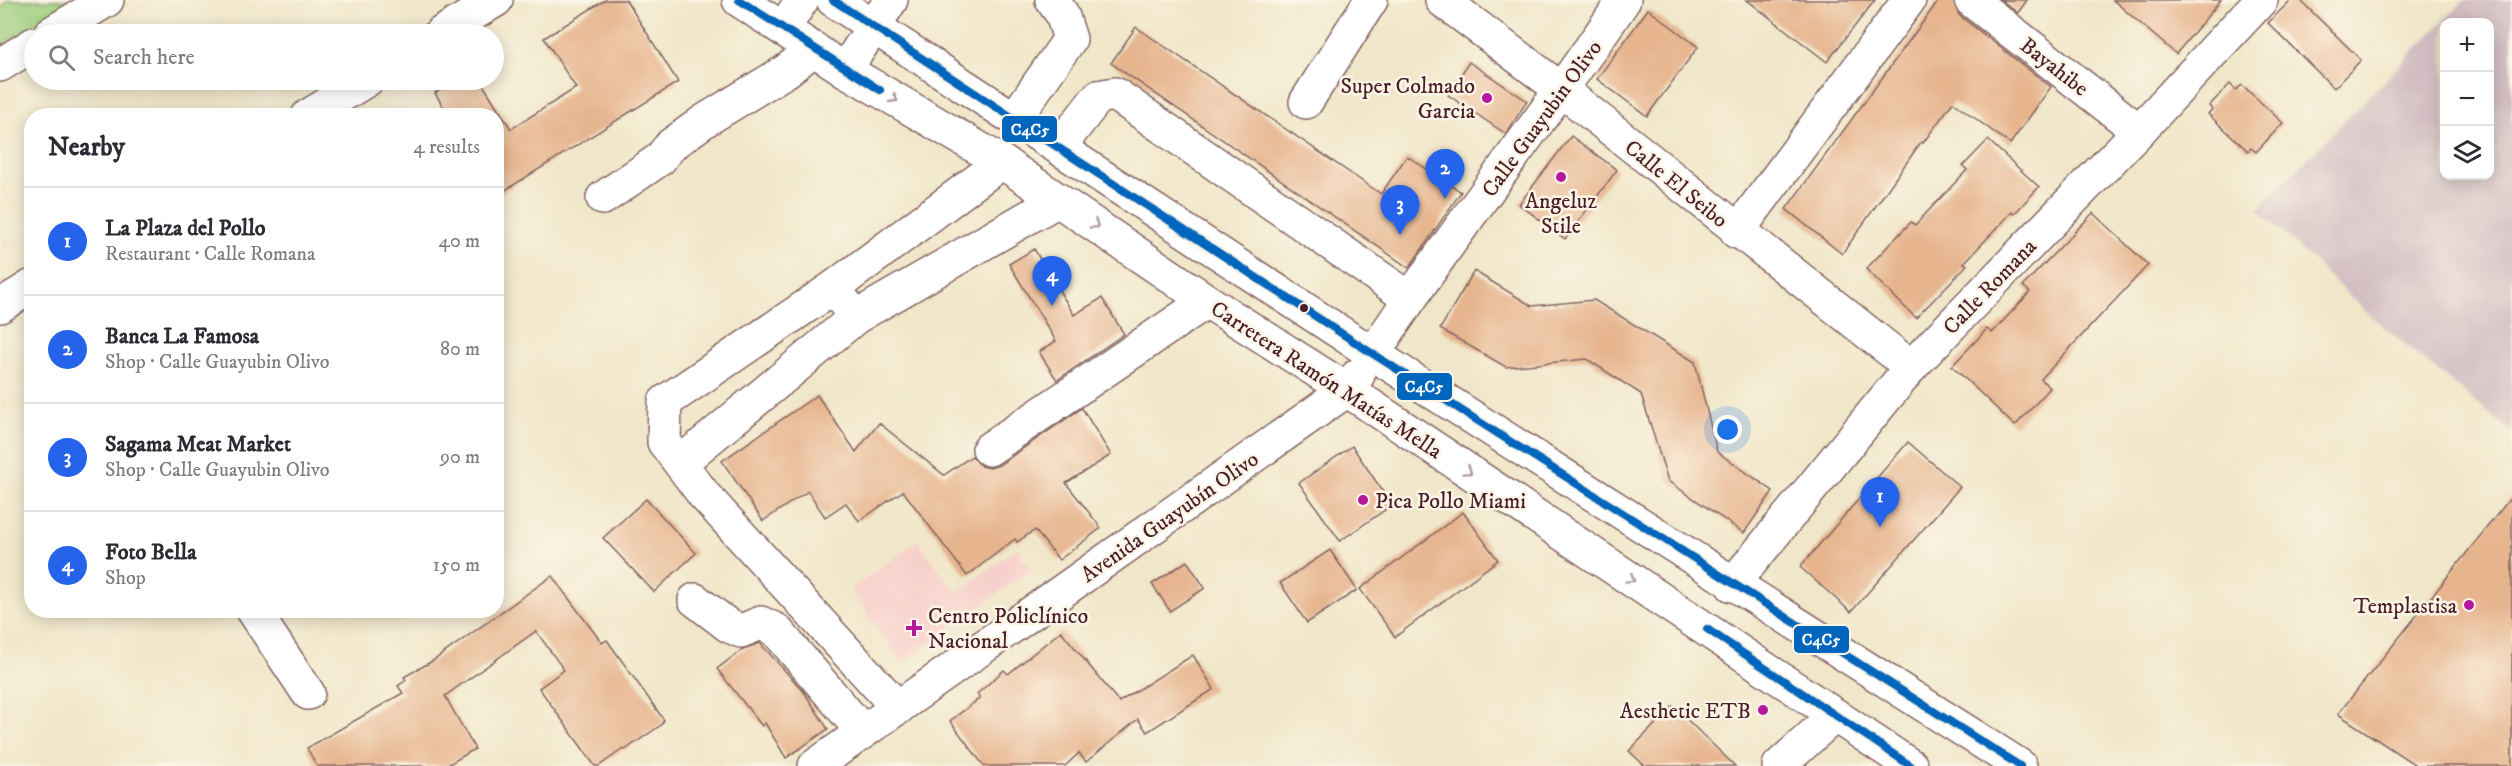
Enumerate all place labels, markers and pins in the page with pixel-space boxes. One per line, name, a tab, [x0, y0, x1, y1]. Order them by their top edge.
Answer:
place label: Super Colmado Garcia	[1340, 73, 1476, 125]
marker: Super Colmado Garcia	[1480, 91, 1494, 105]
pin: 2	[1426, 150, 1464, 199]
marker: Angeluz Stile	[1554, 170, 1568, 184]
pin: 3	[1380, 186, 1420, 235]
place label: Angeluz Stile	[1525, 188, 1597, 240]
pin: 4	[1032, 256, 1072, 306]
unlabelled marker	[1298, 302, 1310, 314]
pin: 1	[1860, 478, 1900, 527]
place label: Pica Pollo Miami	[1375, 488, 1526, 515]
marker: Pica Pollo Miami	[1356, 493, 1370, 507]
place label: Templastisa	[2353, 593, 2458, 620]
marker: Templastisa	[2462, 598, 2476, 612]
place label: Centro Policlínico Nacional	[928, 603, 1088, 655]
marker: Centro Policlínico Nacional	[905, 619, 923, 637]
place label: Aesthetic ETB	[1620, 698, 1751, 725]
marker: Aesthetic ETB	[1756, 703, 1770, 717]

